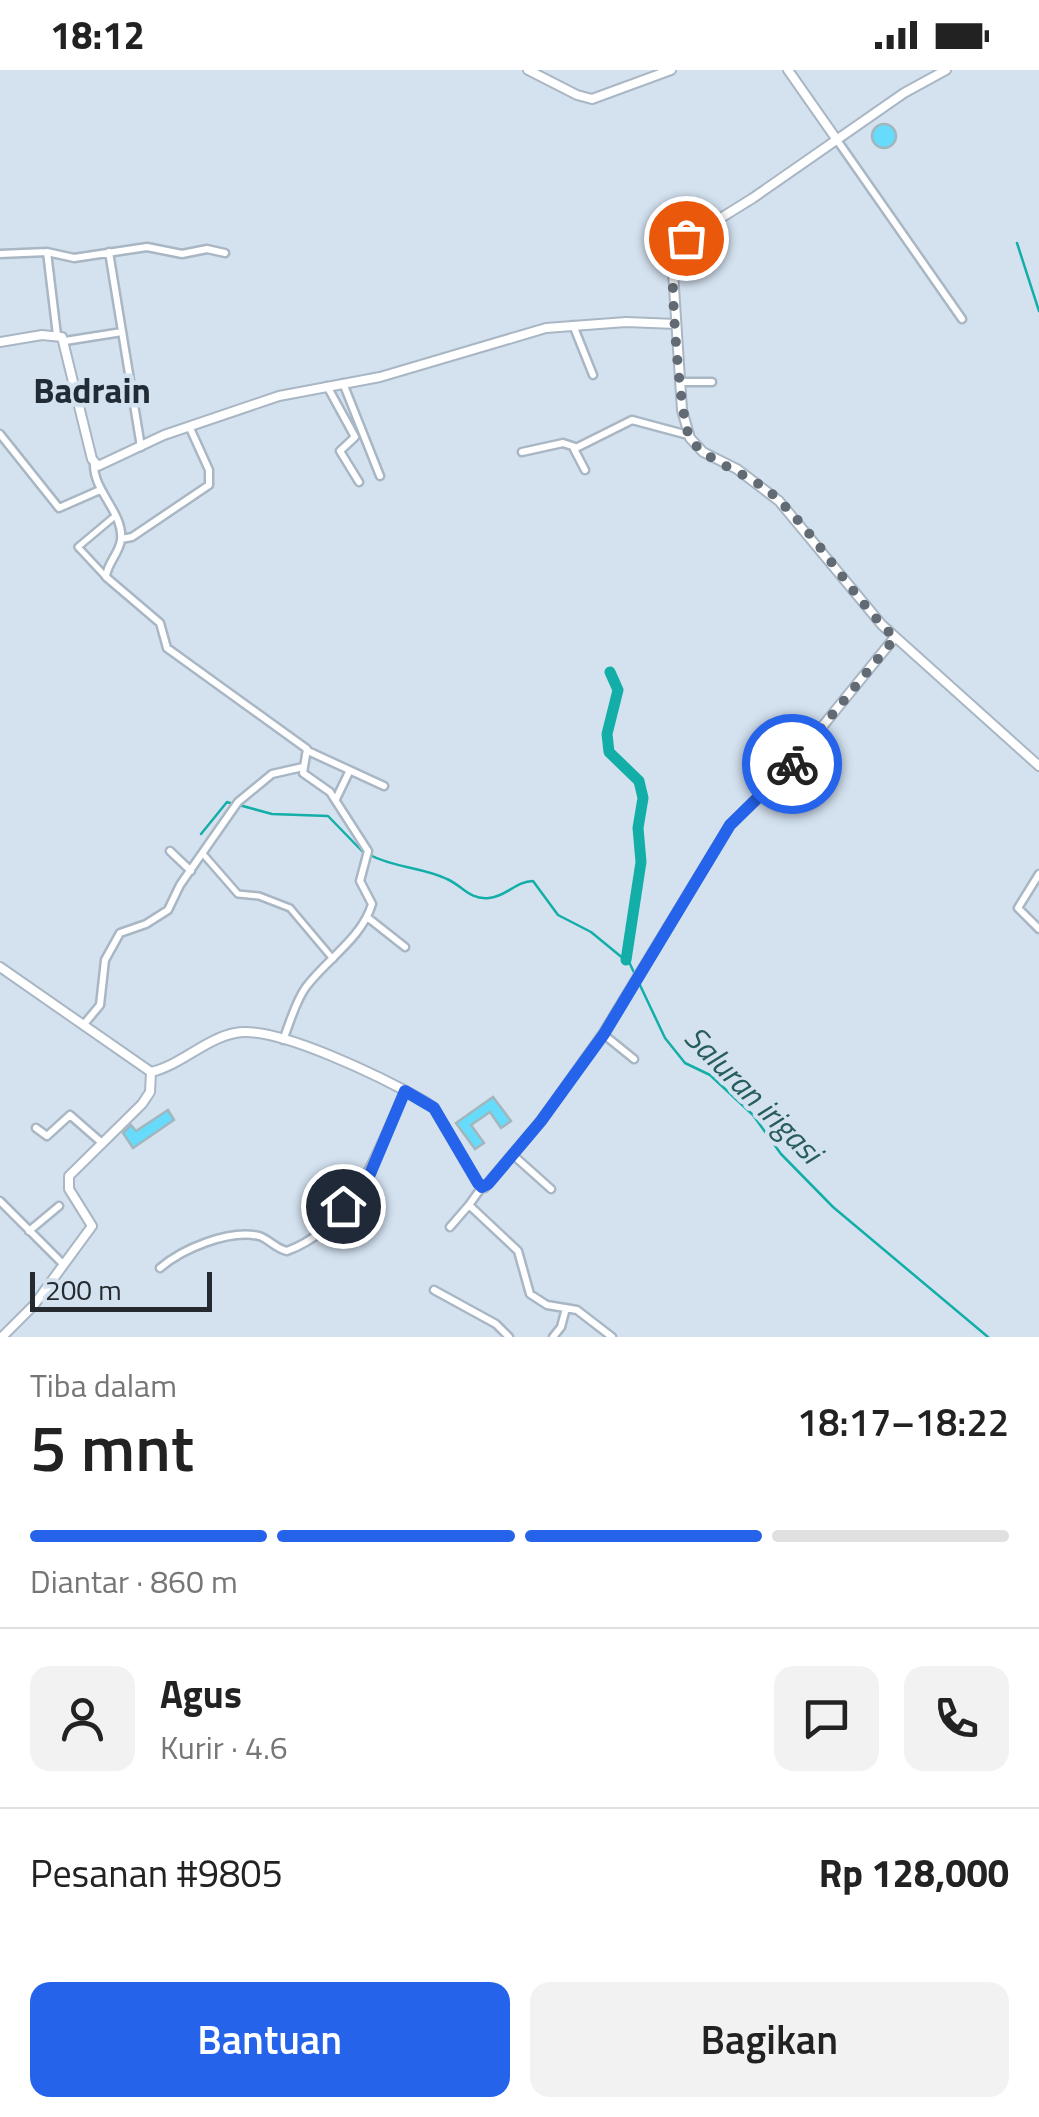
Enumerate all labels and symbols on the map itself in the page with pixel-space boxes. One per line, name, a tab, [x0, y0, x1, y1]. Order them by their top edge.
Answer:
pin	[644, 196, 729, 281]
district label: Badrain	[33, 363, 151, 417]
courier	[742, 714, 842, 814]
water label: Saluran irigasi	[674, 1014, 836, 1176]
pin	[301, 1164, 386, 1249]
scale bar	[30, 1267, 212, 1312]

